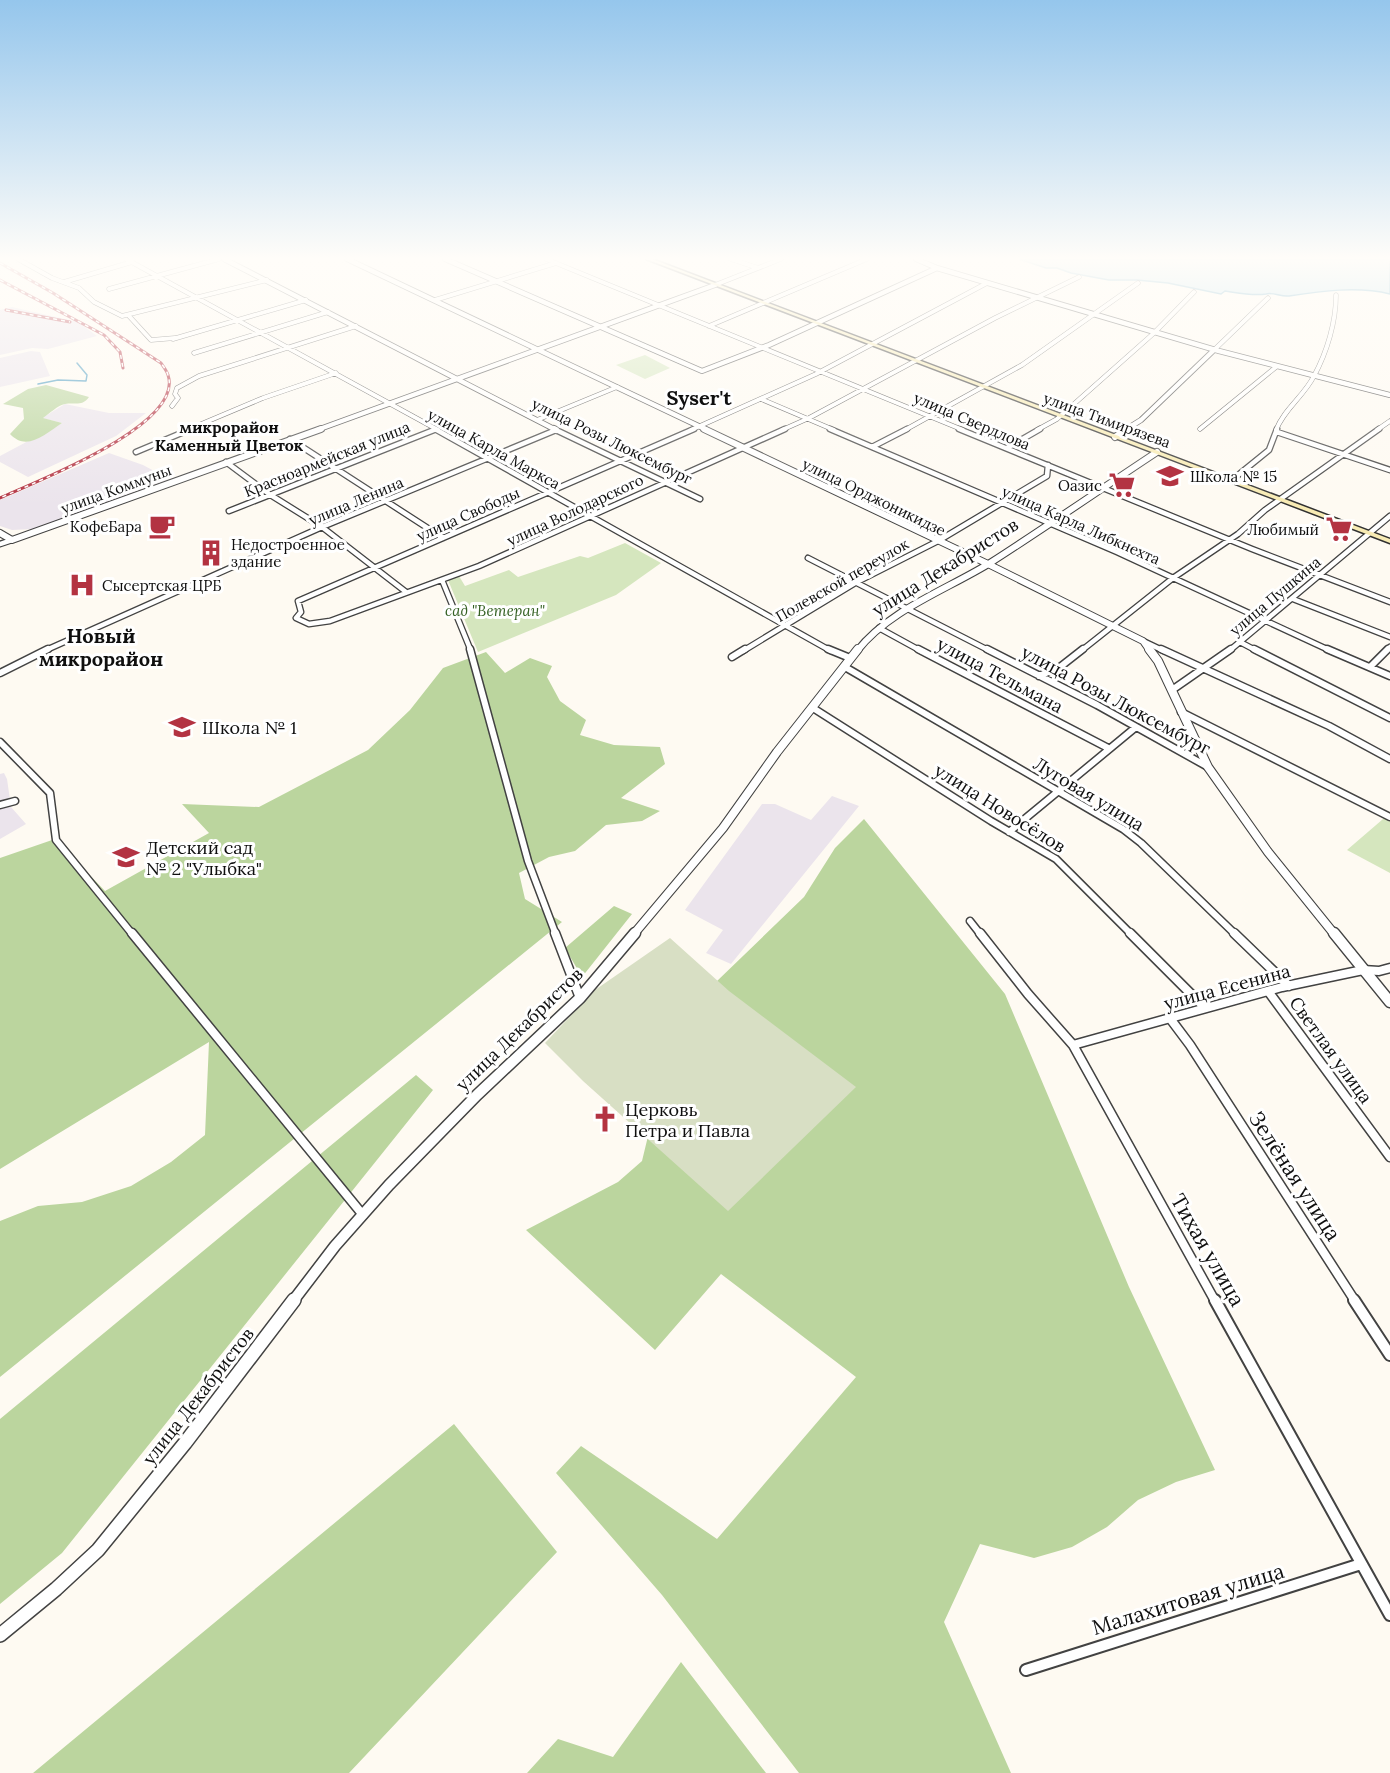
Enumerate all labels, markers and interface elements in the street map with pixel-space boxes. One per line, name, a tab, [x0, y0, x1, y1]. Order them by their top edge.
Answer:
district label: Syser't	[667, 385, 732, 410]
street label: улица Свердлова	[911, 388, 1033, 454]
street label: улица Тимирязева	[1041, 388, 1173, 452]
street label: улица Розы Люксембург	[529, 394, 696, 488]
street label: улица Карла Маркса	[424, 405, 564, 493]
district label: микрорайон Каменный Цветок	[155, 417, 304, 455]
street label: Красноармейская улица	[241, 417, 413, 501]
street label: улица Орджоникидзе	[799, 454, 949, 540]
street label: улица Коммуны	[58, 460, 174, 518]
school or university icon: Школа № 15	[1155, 461, 1185, 491]
place label: Школа № 15	[1190, 467, 1277, 486]
street label: улица Володарского	[504, 470, 646, 550]
supermarket icon: Оазис	[1107, 470, 1137, 500]
street label: улица Ленина	[306, 472, 407, 530]
place label: Оазис	[1058, 476, 1102, 495]
street label: улица Карла Либкнехта	[999, 482, 1163, 569]
street label: улица Свободы	[413, 483, 523, 545]
cafe icon: КофеБара	[147, 511, 177, 541]
street label: улица Декабристов	[868, 513, 1022, 621]
supermarket icon: Любимый	[1324, 514, 1354, 544]
place label: КофеБара	[70, 517, 142, 536]
place label: Любимый	[1247, 520, 1319, 539]
street label: Полевской переулок	[772, 534, 912, 626]
place label: Недостроенное здание	[231, 535, 345, 571]
building icon: Недостроенное здание	[196, 538, 226, 568]
street label: улица Пушкина	[1226, 552, 1325, 640]
hospital icon: Сысертская ЦРБ	[67, 570, 97, 600]
place label: Сысертская ЦРБ	[102, 576, 222, 595]
park label: сад "Ветеран"	[445, 601, 545, 620]
district label: Новый микрорайон	[39, 623, 163, 671]
street label: улица Тельмана	[933, 632, 1067, 718]
street label: улица Розы Люксембург	[1017, 640, 1215, 760]
school or university icon: Школа № 1	[167, 712, 197, 742]
place label: Школа № 1	[202, 716, 297, 739]
street label: Луговая улица	[1029, 752, 1149, 836]
street label: улица Новосёлов	[930, 758, 1070, 858]
place label: Детский сад № 2 "Улыбка"	[146, 836, 262, 880]
school or university icon: Детский сад № 2 "Улыбка"	[111, 842, 141, 872]
street label: улица Есенина	[1161, 959, 1293, 1015]
street label: улица Декабристов	[451, 962, 587, 1096]
street label: Светлая улица	[1284, 992, 1378, 1108]
place label: Церковь Петра и Павла	[625, 1098, 750, 1142]
church icon: Церковь Петра и Павла	[590, 1104, 620, 1134]
street label: Зелёная улица	[1243, 1106, 1347, 1246]
street label: Тихая улица	[1165, 1189, 1251, 1311]
street label: улица Декабристов	[137, 1323, 259, 1469]
street label: Малахитовая улица	[1089, 1557, 1287, 1641]

